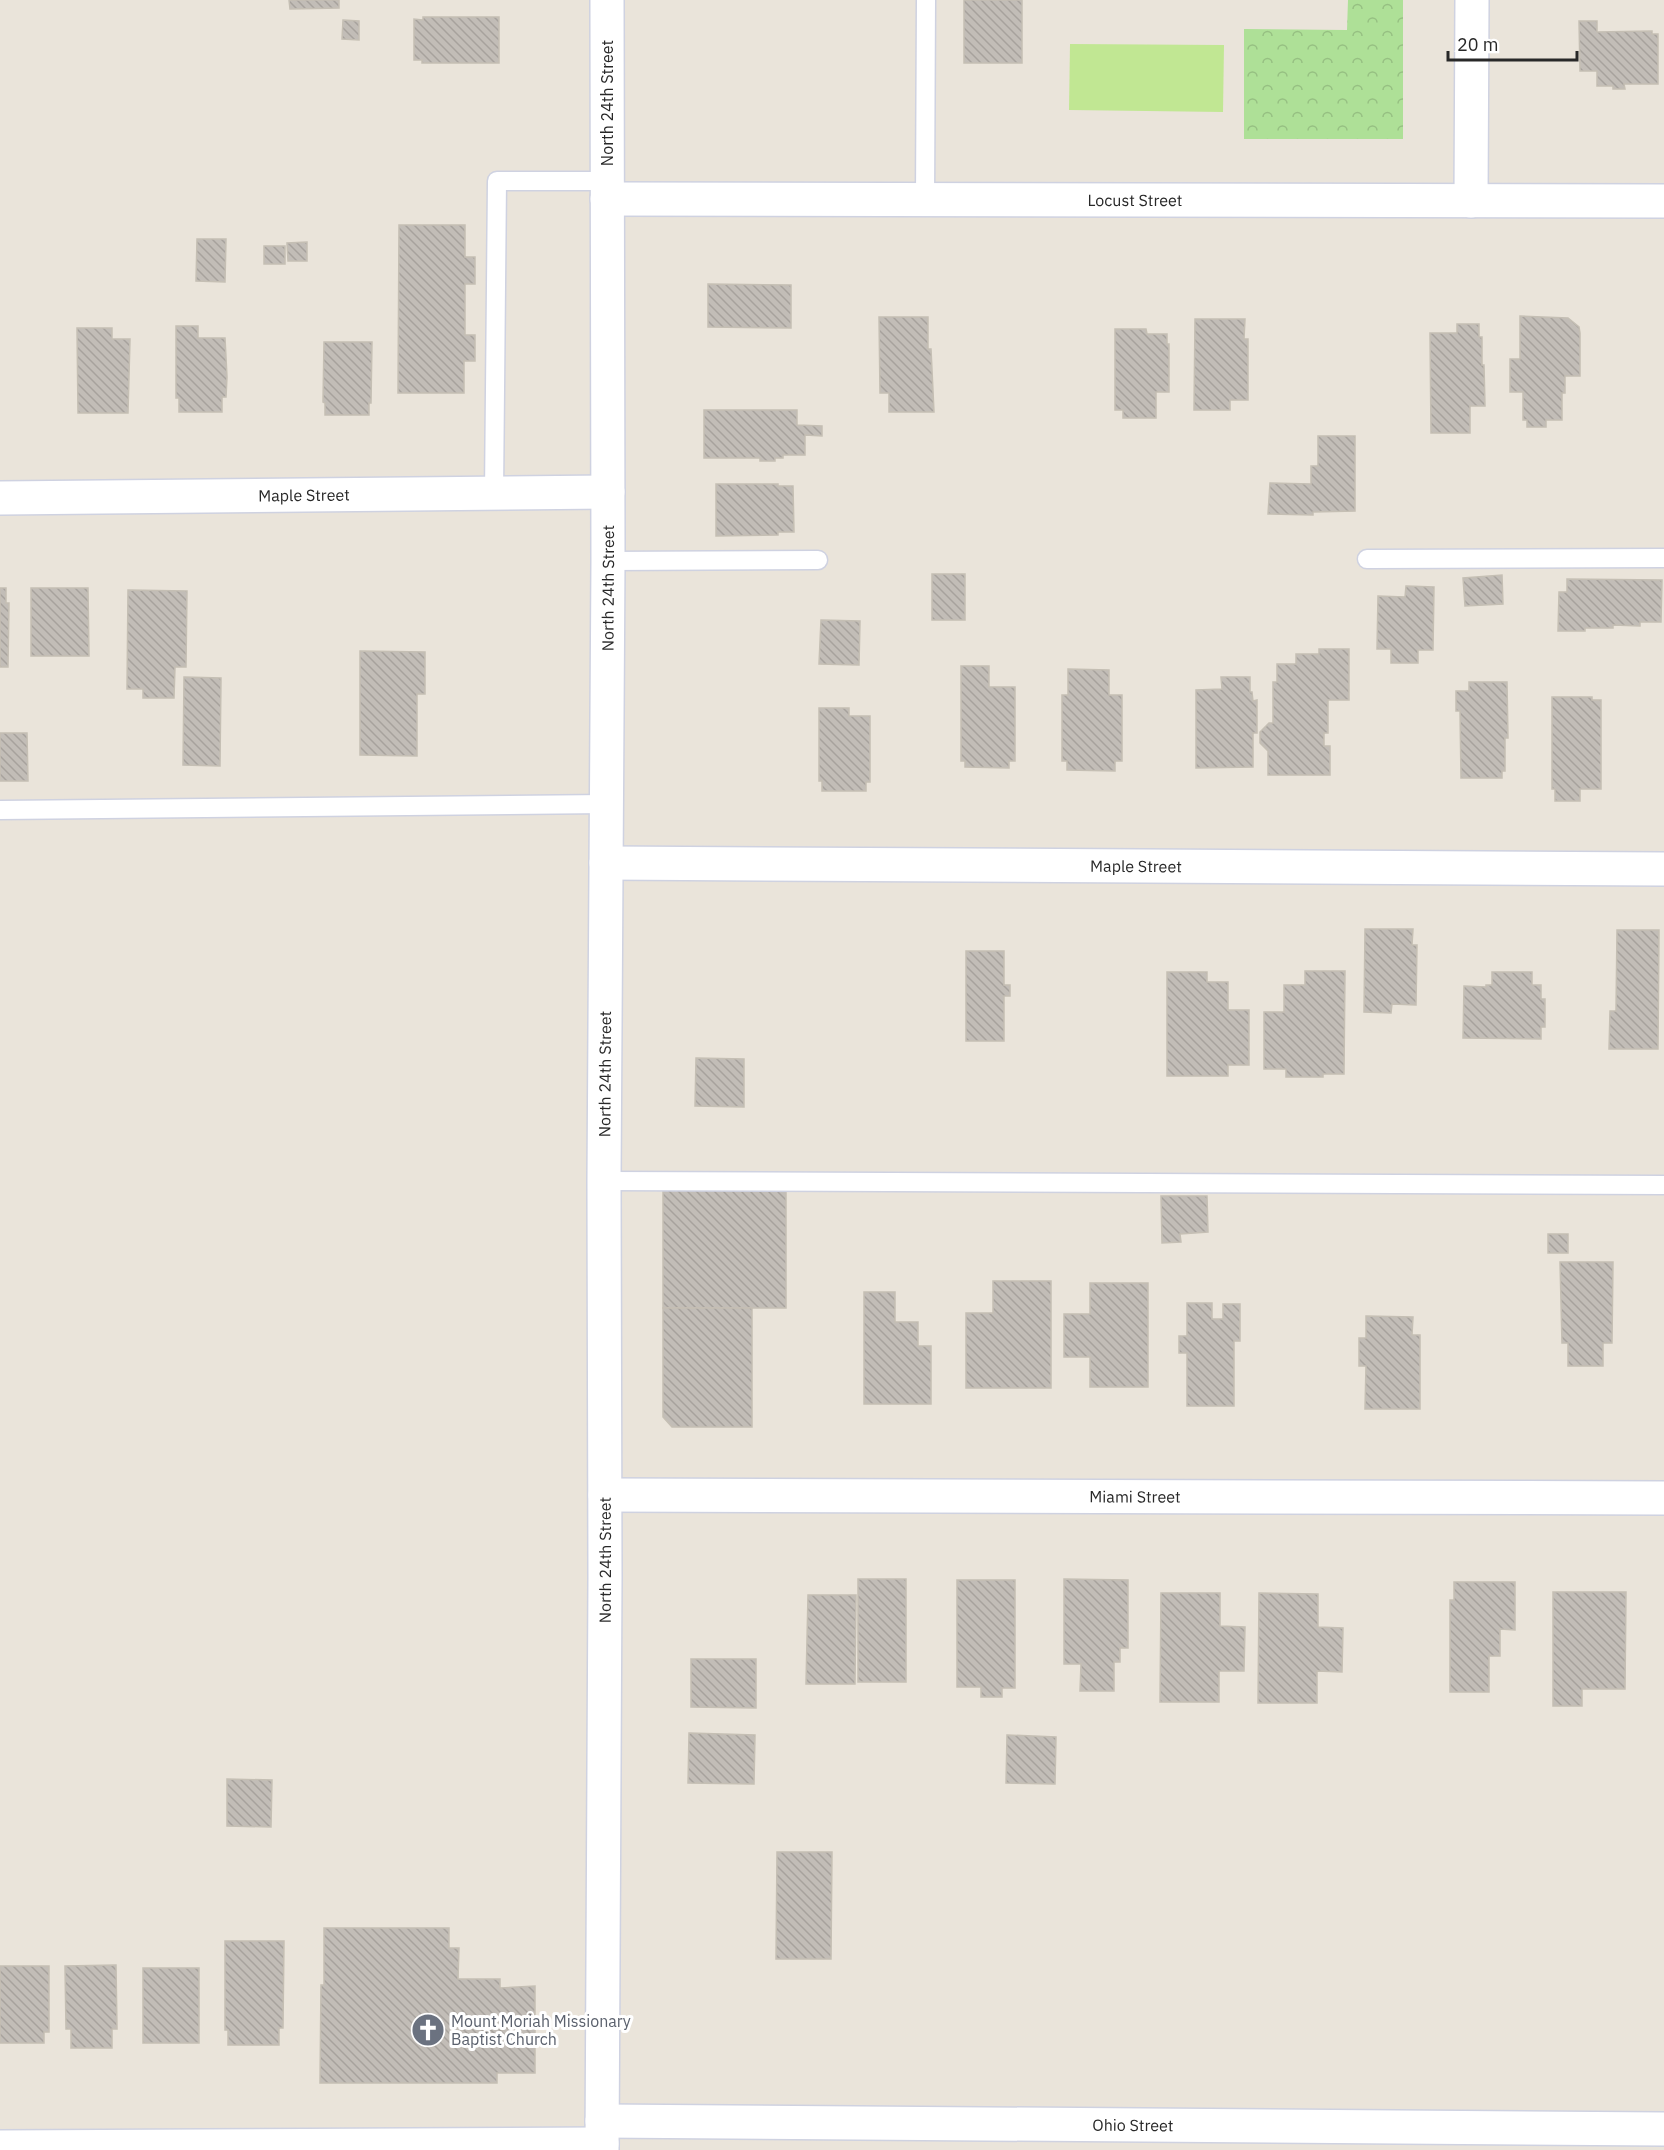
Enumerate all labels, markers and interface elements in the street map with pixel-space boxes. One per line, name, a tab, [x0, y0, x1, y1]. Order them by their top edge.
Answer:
scale bar	[1448, 24, 1577, 62]
text: 20 m	[1457, 33, 1499, 56]
street label: North 24th Street	[597, 40, 617, 166]
street label: Locust Street	[1087, 190, 1183, 210]
street label: Maple Street	[258, 485, 350, 505]
street label: North 24th Street	[597, 525, 618, 651]
street label: Maple Street	[1090, 856, 1182, 876]
street label: North 24th Street	[594, 1011, 615, 1137]
street label: Miami Street	[1089, 1486, 1181, 1507]
street label: North 24th Street	[595, 1497, 615, 1623]
place label: Mount Moriah Missionary Baptist Church	[451, 2011, 631, 2049]
church icon: Mount Moriah Missionary Baptist Church	[410, 2012, 446, 2048]
street label: Ohio Street	[1092, 2115, 1174, 2135]

